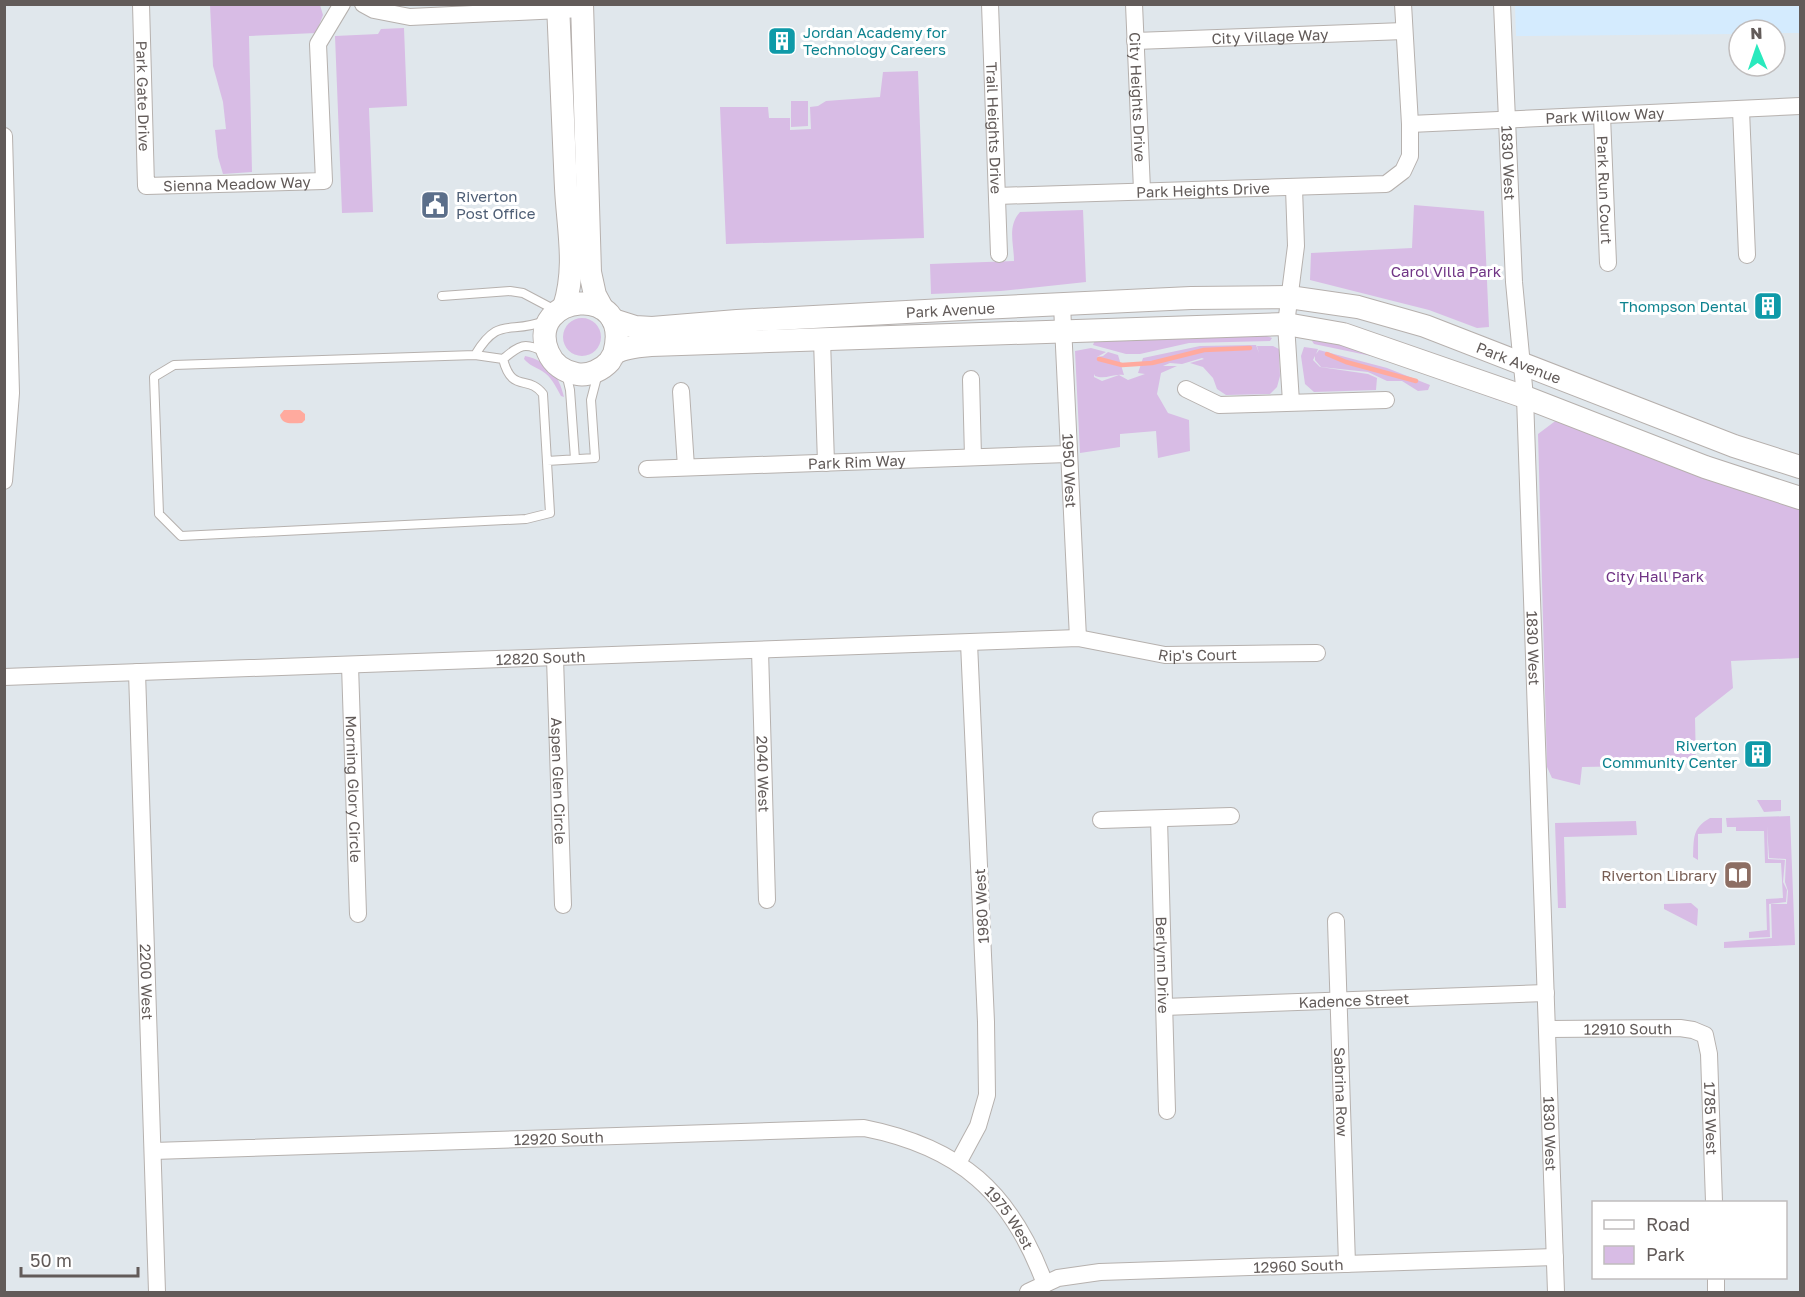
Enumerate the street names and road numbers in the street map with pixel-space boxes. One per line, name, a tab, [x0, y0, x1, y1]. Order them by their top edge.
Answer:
street label: City Village Way	[1211, 25, 1329, 47]
street label: City Heights Drive	[1126, 32, 1150, 163]
street label: Park Gate Drive	[133, 40, 154, 152]
street label: Trail Heights Drive	[983, 62, 1006, 195]
street label: Park Willow Way	[1545, 103, 1665, 127]
street label: 1830 West	[1498, 125, 1519, 201]
street label: Park Run Court	[1594, 135, 1616, 245]
street label: Sienna Meadow Way	[163, 172, 312, 195]
street label: Park Heights Drive	[1136, 179, 1270, 201]
street label: Park Avenue	[905, 298, 996, 321]
street label: Park Avenue	[1474, 338, 1564, 387]
street label: 1950 West	[1059, 433, 1081, 509]
street label: Park Rim Way	[808, 451, 907, 472]
street label: 1830 West	[1523, 610, 1544, 686]
street label: Rip's Court	[1157, 645, 1237, 664]
street label: 12820 South	[495, 647, 586, 668]
street label: Morning Glory Circle	[343, 715, 365, 863]
street label: Aspen Glen Circle	[548, 717, 570, 845]
street label: 2040 West	[753, 735, 774, 813]
street label: 1980 West	[970, 868, 992, 944]
street label: Berlynn Drive	[1153, 916, 1173, 1014]
street label: 2200 West	[137, 943, 157, 1020]
street label: Kadence Street	[1298, 989, 1410, 1011]
street label: 12910 South	[1584, 1019, 1672, 1038]
street label: Sabrina Row	[1331, 1047, 1352, 1137]
street label: 1785 West	[1701, 1081, 1721, 1155]
street label: 1830 West	[1540, 1096, 1561, 1171]
street label: 12920 South	[514, 1127, 604, 1148]
street label: 1975 West	[982, 1182, 1038, 1252]
street label: 12960 South	[1253, 1255, 1344, 1276]

